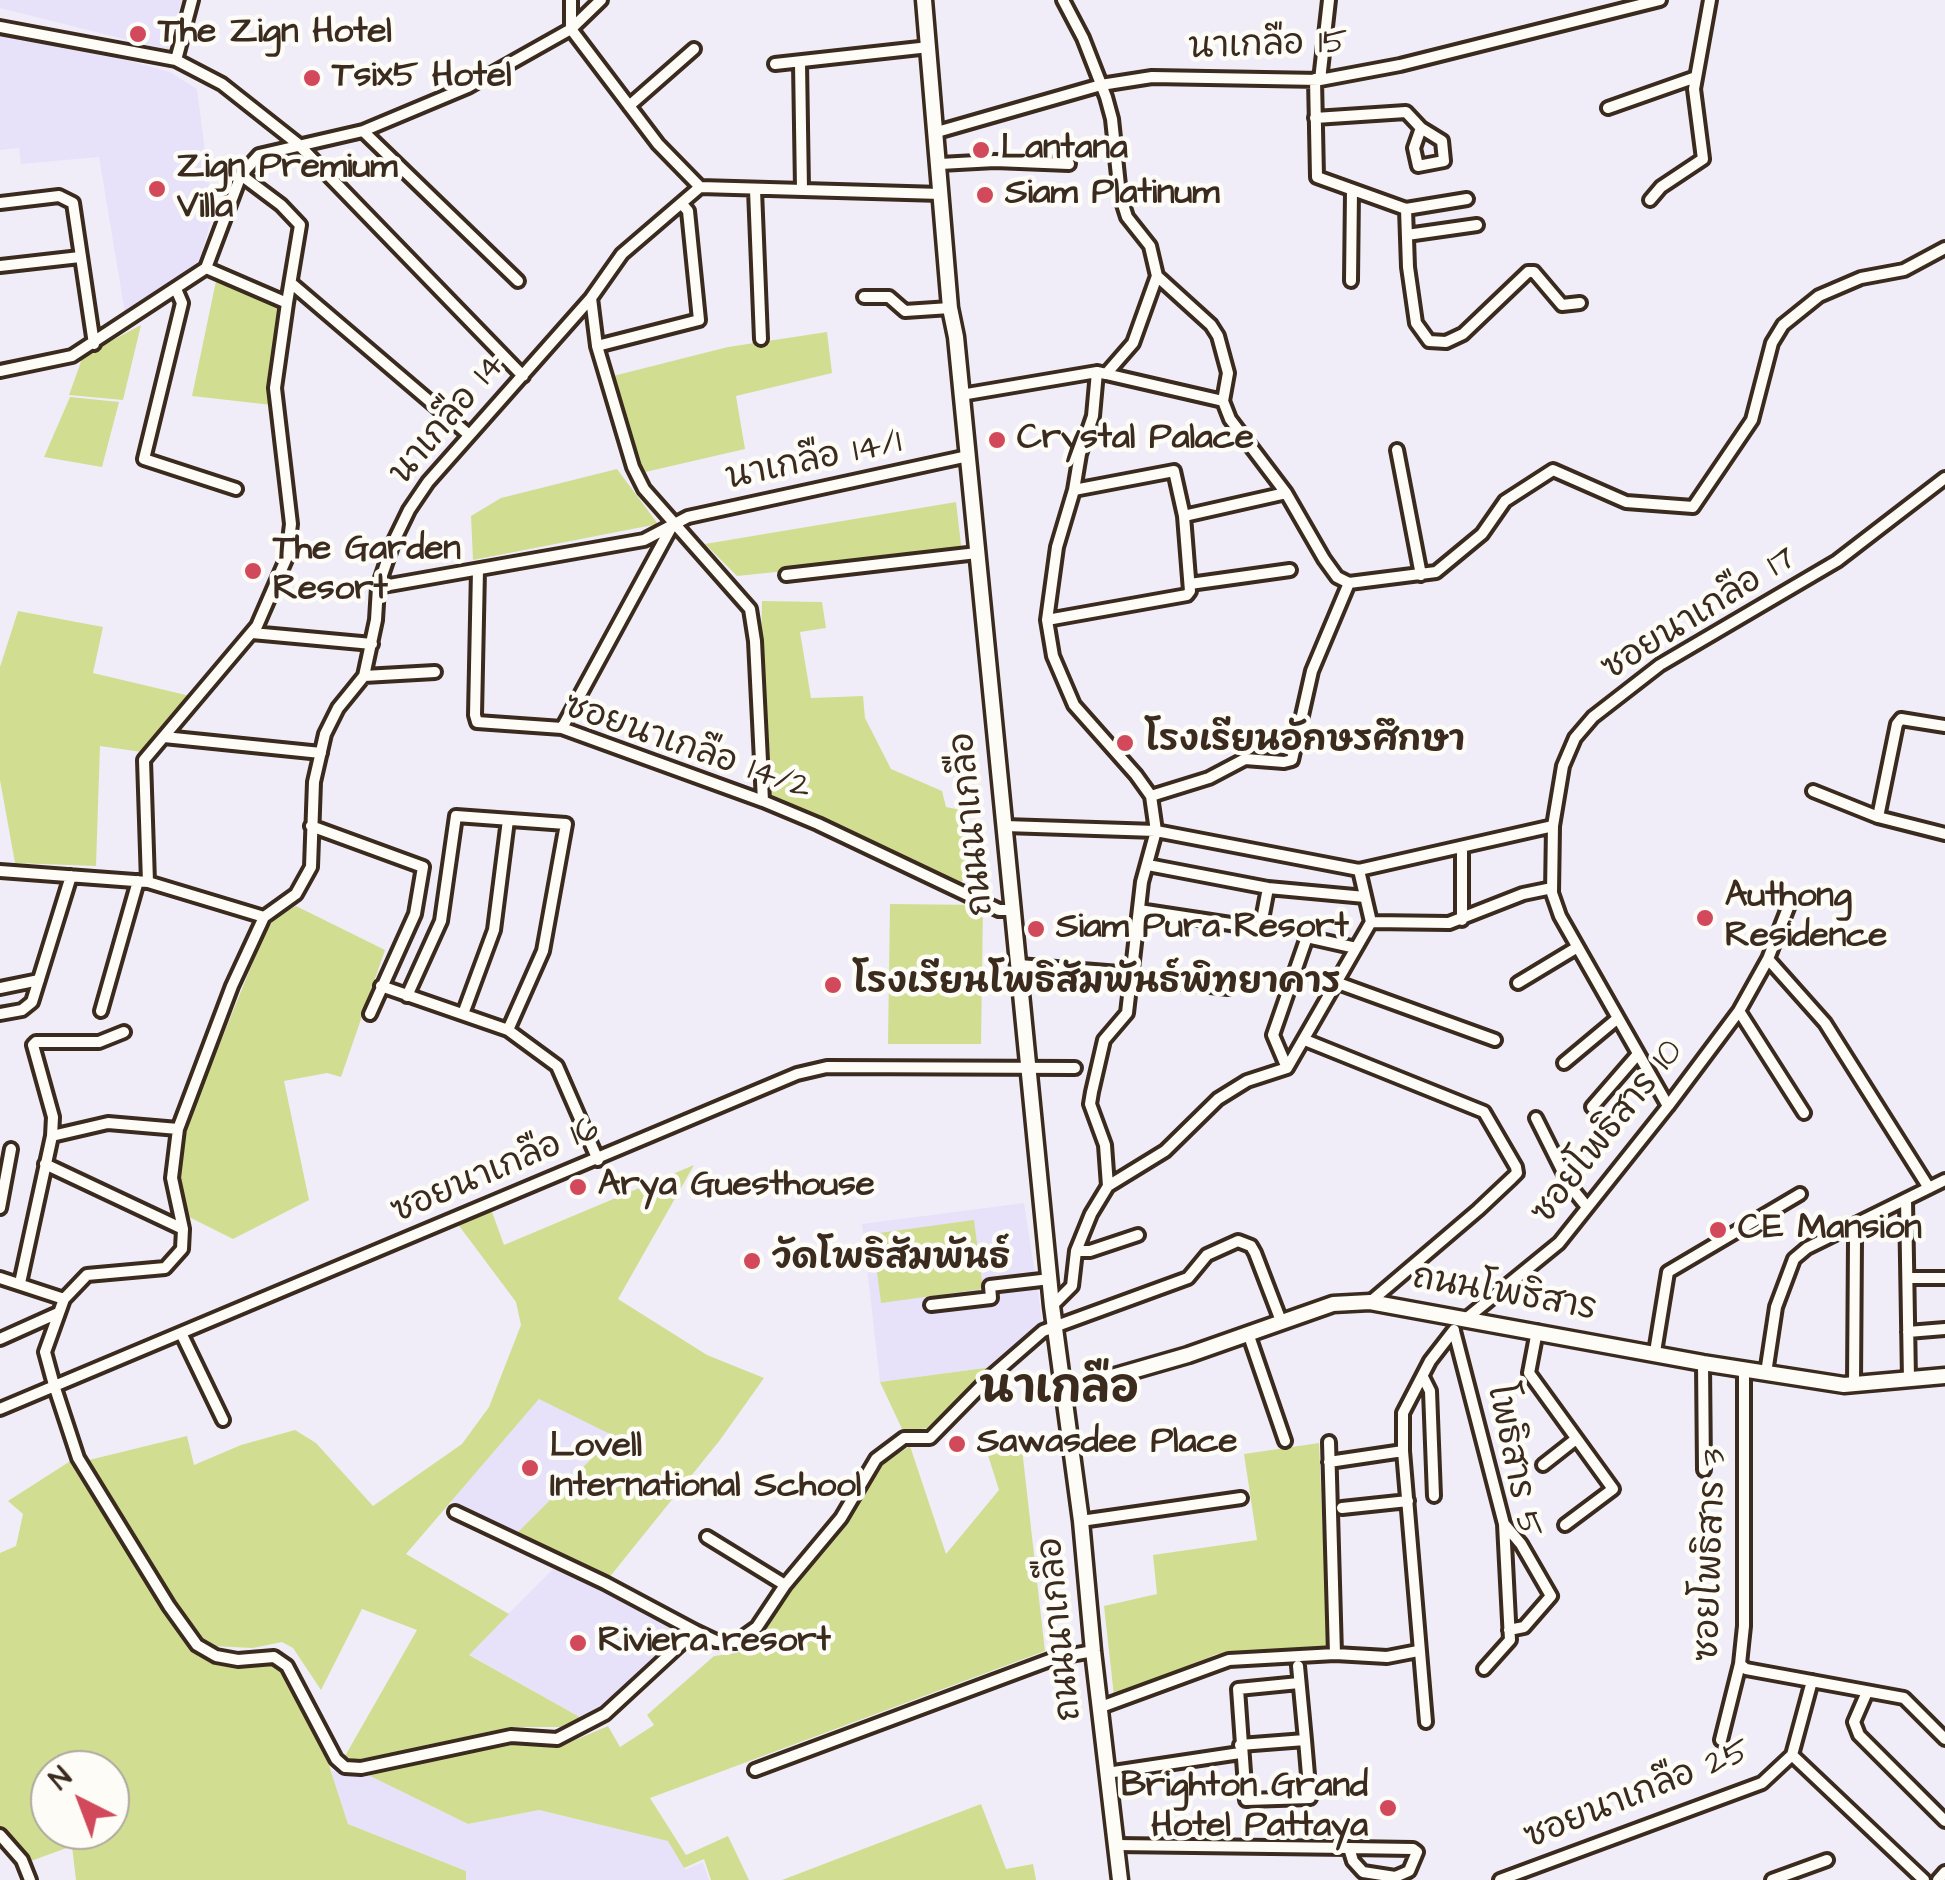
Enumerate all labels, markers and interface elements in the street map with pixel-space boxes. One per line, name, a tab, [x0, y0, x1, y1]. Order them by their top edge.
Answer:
place label: The Zign Hotel	[158, 13, 392, 55]
marker: The Zign Hotel	[127, 23, 149, 45]
street label: นาเกลือ 15	[1188, 23, 1348, 71]
place label: Tsix5 Hotel	[332, 57, 511, 99]
marker: Tsix5 Hotel	[301, 67, 323, 89]
place label: Lantana	[1001, 129, 1128, 171]
marker: Lantana	[970, 139, 992, 161]
place label: Zign Premium Villa	[177, 148, 397, 230]
place label: Siam Platinum	[1005, 174, 1219, 216]
marker: Zign Premium Villa	[146, 178, 168, 200]
marker: Siam Platinum	[974, 184, 996, 206]
street label: นาเกลือ 14	[382, 346, 516, 494]
place label: Crystal Palace	[1017, 419, 1254, 461]
street label: นาเกลือ 14/1	[722, 423, 906, 501]
marker: Crystal Palace	[986, 429, 1008, 451]
place label: The Garden Resort	[273, 530, 461, 612]
street label: ซอยนาเกลือ 17	[1595, 539, 1805, 691]
marker: The Garden Resort	[242, 560, 264, 582]
street label: ซอยนาเกลือ 14/2	[558, 687, 816, 811]
place label: โรงเรียนอักษรศึกษา	[1145, 722, 1465, 764]
street label: ถนนนาเกลือ	[943, 730, 1005, 918]
marker: โรงเรียนอักษรศึกษา	[1114, 732, 1136, 754]
place label: Authong Residence	[1725, 877, 1887, 959]
marker: Authong Residence	[1694, 907, 1716, 929]
place label: Siam Pura Resort	[1056, 908, 1349, 950]
marker: Siam Pura Resort	[1025, 918, 1047, 940]
place label: โรงเรียนโพธิสัมพันธ์พิทยาคาร	[853, 964, 1341, 1006]
marker: โรงเรียนโพธิสัมพันธ์พิทยาคาร	[822, 974, 844, 996]
street label: ซอยโพธิสาร 10	[1524, 1033, 1694, 1233]
street label: ซอยนาเกลือ 16	[386, 1109, 606, 1235]
place label: Arya Guesthouse	[598, 1166, 875, 1208]
marker: Arya Guesthouse	[567, 1176, 589, 1198]
place label: CE Mansion	[1738, 1209, 1922, 1251]
marker: CE Mansion	[1707, 1219, 1729, 1241]
place label: วัดโพธิสัมพันธ์	[772, 1240, 1011, 1282]
marker: วัดโพธิสัมพันธ์	[741, 1250, 763, 1272]
street label: ถนนโพธิสาร	[1409, 1258, 1599, 1332]
district label: นาเกลือ	[979, 1365, 1139, 1419]
street label: โพธิสาร 5	[1475, 1381, 1549, 1541]
place label: Sawasdee Place	[977, 1423, 1238, 1465]
place label: Lovell International School	[550, 1427, 861, 1509]
marker: Sawasdee Place	[946, 1433, 968, 1455]
street label: ซอยโพธิสาร 3	[1688, 1448, 1738, 1662]
marker: Lovell International School	[519, 1457, 541, 1479]
street label: ถนนนาเกลือ	[1031, 1535, 1093, 1723]
place label: Riviera resort	[598, 1622, 831, 1664]
marker: Riviera resort	[567, 1632, 589, 1654]
street label: ซอยนาเกลือ 25	[1519, 1732, 1757, 1860]
north arrow	[30, 1750, 130, 1850]
text: N	[41, 1758, 81, 1799]
place label: Brighton Grand Hotel Pattaya	[1121, 1767, 1368, 1849]
marker: Brighton Grand Hotel Pattaya	[1377, 1797, 1399, 1819]

